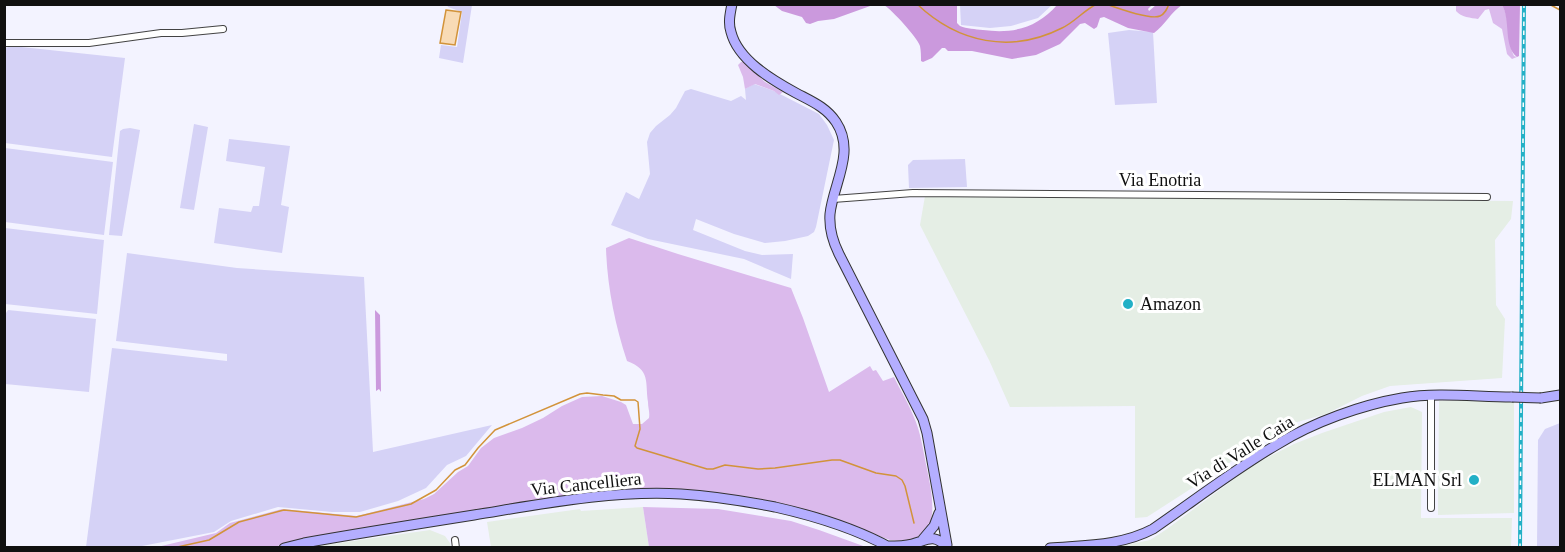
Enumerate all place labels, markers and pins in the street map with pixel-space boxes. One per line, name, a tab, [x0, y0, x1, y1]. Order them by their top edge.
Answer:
place label: Amazon	[1140, 294, 1201, 314]
marker: Amazon	[1121, 297, 1135, 311]
place label: ELMAN Srl	[1373, 470, 1462, 490]
marker: ELMAN Srl	[1467, 473, 1481, 487]

